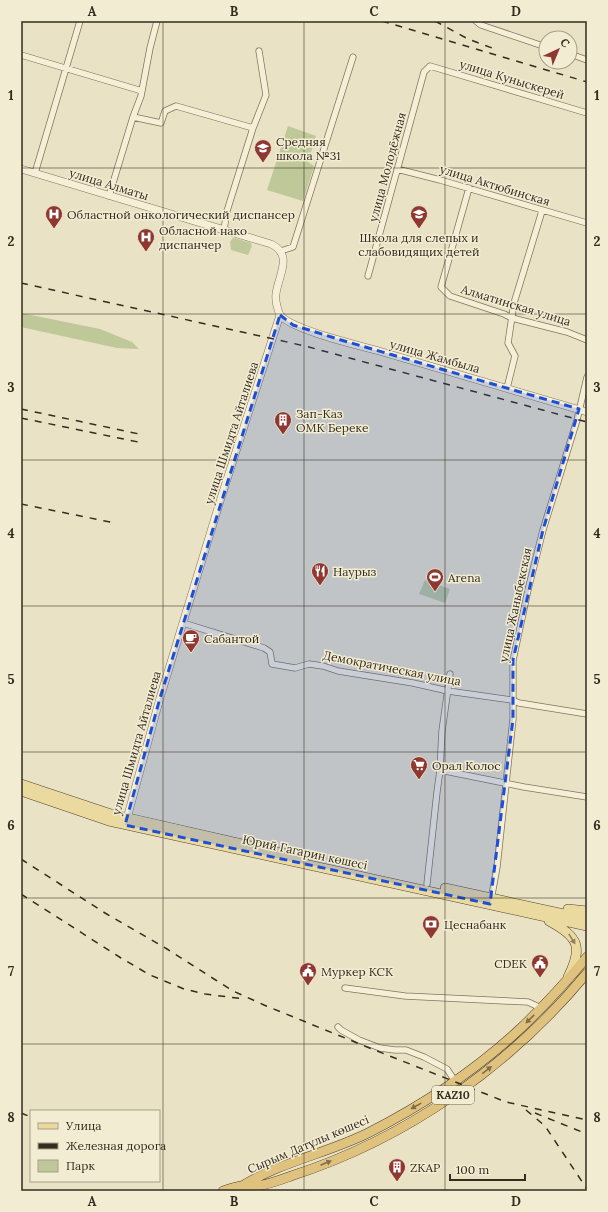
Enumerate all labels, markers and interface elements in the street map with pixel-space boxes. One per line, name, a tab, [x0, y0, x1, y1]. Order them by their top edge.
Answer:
text: A	[88, 3, 97, 20]
text: B	[230, 3, 239, 20]
text: C	[370, 3, 379, 20]
text: D	[511, 3, 521, 20]
north arrow	[538, 30, 578, 70]
text: С	[557, 35, 573, 51]
street label: улица Куныскерей	[458, 56, 566, 102]
text: 1	[8, 87, 14, 104]
text: 1	[594, 87, 600, 104]
street label: улица Молодёжная	[365, 111, 409, 223]
place label: Средняя школа №31	[276, 134, 341, 163]
school or university icon: Средняя школа №31	[253, 138, 273, 163]
street label: улица Актюбинская	[438, 161, 552, 209]
street label: улица Алматы	[68, 165, 151, 203]
hospital icon: Областной онкологический диспансер	[44, 204, 64, 229]
school or university icon: Школа для слепых и слабовидящих детей	[409, 204, 429, 229]
place label: Областной онкологический диспансер	[67, 207, 295, 222]
place label: Обласной нако диспанчер	[159, 223, 247, 252]
hospital icon: Обласной нако диспанчер	[136, 227, 156, 252]
place label: Школа для слепых и слабовидящих детей	[358, 230, 480, 259]
text: 2	[8, 233, 15, 250]
text: 2	[594, 233, 601, 250]
street label: Алматинская улица	[458, 281, 573, 329]
street label: улица Жамбыла	[388, 336, 482, 376]
street label: улица Шмидта Айталиева	[201, 360, 261, 506]
text: 3	[7, 379, 15, 396]
text: 3	[593, 379, 601, 396]
place label: Зап-Каз ОМК Береке	[296, 406, 369, 435]
building icon: Зап-Каз ОМК Береке	[273, 410, 293, 435]
text: 4	[7, 525, 15, 542]
text: 4	[593, 525, 601, 542]
street label: улица Жаныбекская	[496, 546, 534, 664]
restaurant icon: Наурыз	[310, 561, 330, 586]
place label: Наурыз	[333, 564, 377, 579]
sports icon: Arena	[425, 567, 445, 592]
place label: Arena	[447, 570, 481, 585]
cafe icon: Сабантой	[181, 628, 201, 653]
place label: Сабантой	[204, 631, 259, 646]
street label: Демократическая улица	[322, 647, 462, 689]
street label: улица Шмидта Айталиева	[108, 669, 164, 817]
text: 5	[7, 671, 15, 688]
text: 5	[593, 671, 601, 688]
supermarket icon: Орал Колос	[409, 755, 429, 780]
place label: Орал Колос	[432, 758, 501, 773]
text: 6	[7, 817, 15, 834]
text: 6	[593, 817, 601, 834]
street label: Юрий Гагарин көшесі	[241, 831, 369, 873]
bank icon: Цеснабанк	[421, 914, 441, 939]
place label: Цеснабанк	[444, 917, 507, 932]
one-way arrow	[568, 933, 575, 945]
public building icon: CDEK	[530, 953, 550, 978]
place label: CDEK	[494, 956, 528, 971]
public building icon: Муркер КСК	[298, 961, 318, 986]
text: 7	[8, 963, 14, 980]
text: 7	[594, 963, 600, 980]
place label: Муркер КСК	[321, 964, 394, 979]
one-way arrow	[525, 1014, 535, 1024]
one-way arrow	[481, 1065, 492, 1074]
road number: KAZ10	[432, 1086, 474, 1104]
one-way arrow	[410, 1103, 422, 1110]
text: 8	[7, 1109, 15, 1126]
text: 8	[593, 1109, 601, 1126]
legend	[30, 1110, 160, 1182]
street label: Сырым Датұлы көшесі	[245, 1112, 371, 1176]
text: Улица	[65, 1118, 102, 1133]
text: Железная дорога	[66, 1138, 166, 1153]
scale bar	[450, 1156, 525, 1182]
building icon: ZKAP	[387, 1157, 407, 1182]
text: Парк	[66, 1158, 95, 1173]
one-way arrow	[321, 1160, 332, 1166]
place label: ZKAP	[410, 1160, 440, 1175]
text: 100 m	[456, 1162, 489, 1177]
text: A	[88, 1193, 97, 1210]
text: B	[230, 1193, 239, 1210]
text: C	[370, 1193, 379, 1210]
text: D	[511, 1193, 521, 1210]

